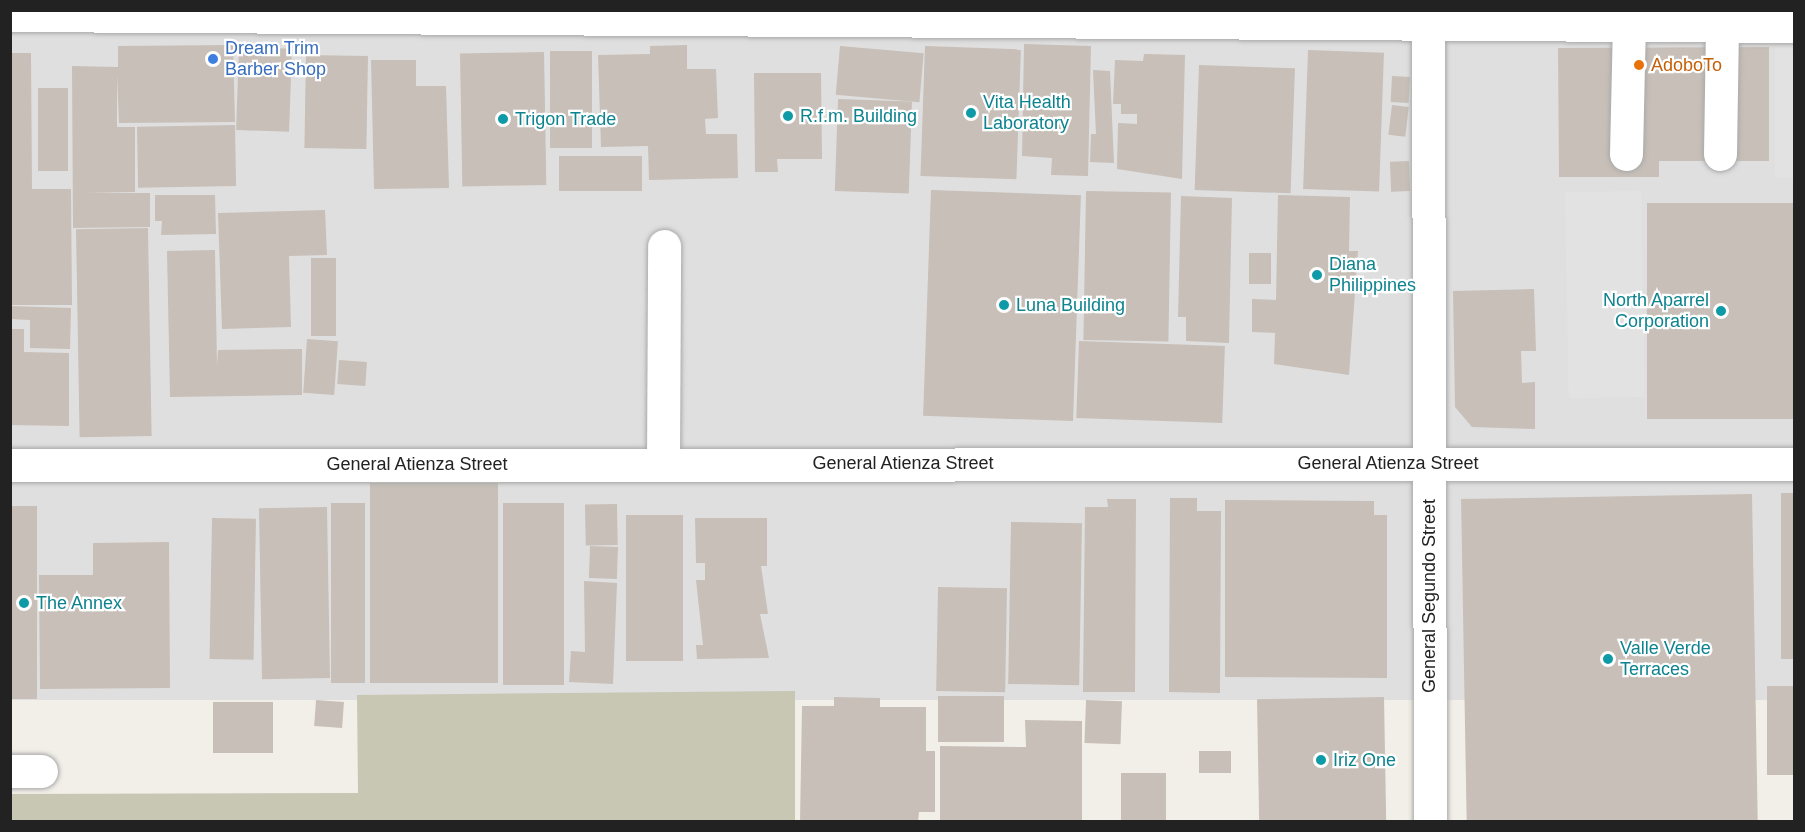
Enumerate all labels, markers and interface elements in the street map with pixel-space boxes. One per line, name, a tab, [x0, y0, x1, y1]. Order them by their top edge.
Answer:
place label: Dream Trim Barber Shop	[225, 38, 326, 80]
marker: Dream Trim Barber Shop	[206, 52, 220, 66]
place label: AdoboTo	[1651, 54, 1722, 76]
marker: AdoboTo	[1632, 58, 1646, 72]
place label: Vita Health Laboratory	[983, 92, 1071, 134]
place label: R.f.m. Building	[800, 105, 917, 127]
marker: Vita Health Laboratory	[964, 106, 978, 120]
place label: Trigon Trade	[515, 108, 617, 130]
marker: R.f.m. Building	[781, 109, 795, 123]
marker: Trigon Trade	[496, 112, 510, 126]
place label: Diana Philippines	[1329, 254, 1416, 296]
marker: Diana Philippines	[1310, 268, 1324, 282]
place label: North Aparrel Corporation	[1602, 290, 1709, 332]
place label: Luna Building	[1016, 294, 1125, 316]
marker: Luna Building	[997, 298, 1011, 312]
marker: North Aparrel Corporation	[1714, 304, 1728, 318]
street label: General Atienza Street	[812, 452, 994, 474]
street label: General Atienza Street	[1297, 452, 1479, 474]
street label: General Atienza Street	[326, 453, 508, 475]
street label: General Segundo Street	[1418, 499, 1440, 693]
place label: The Annex	[36, 592, 123, 614]
marker: The Annex	[17, 596, 31, 610]
place label: Valle Verde Terraces	[1620, 638, 1711, 680]
marker: Valle Verde Terraces	[1601, 652, 1615, 666]
place label: Iriz One	[1333, 749, 1396, 771]
marker: Iriz One	[1314, 753, 1328, 767]

